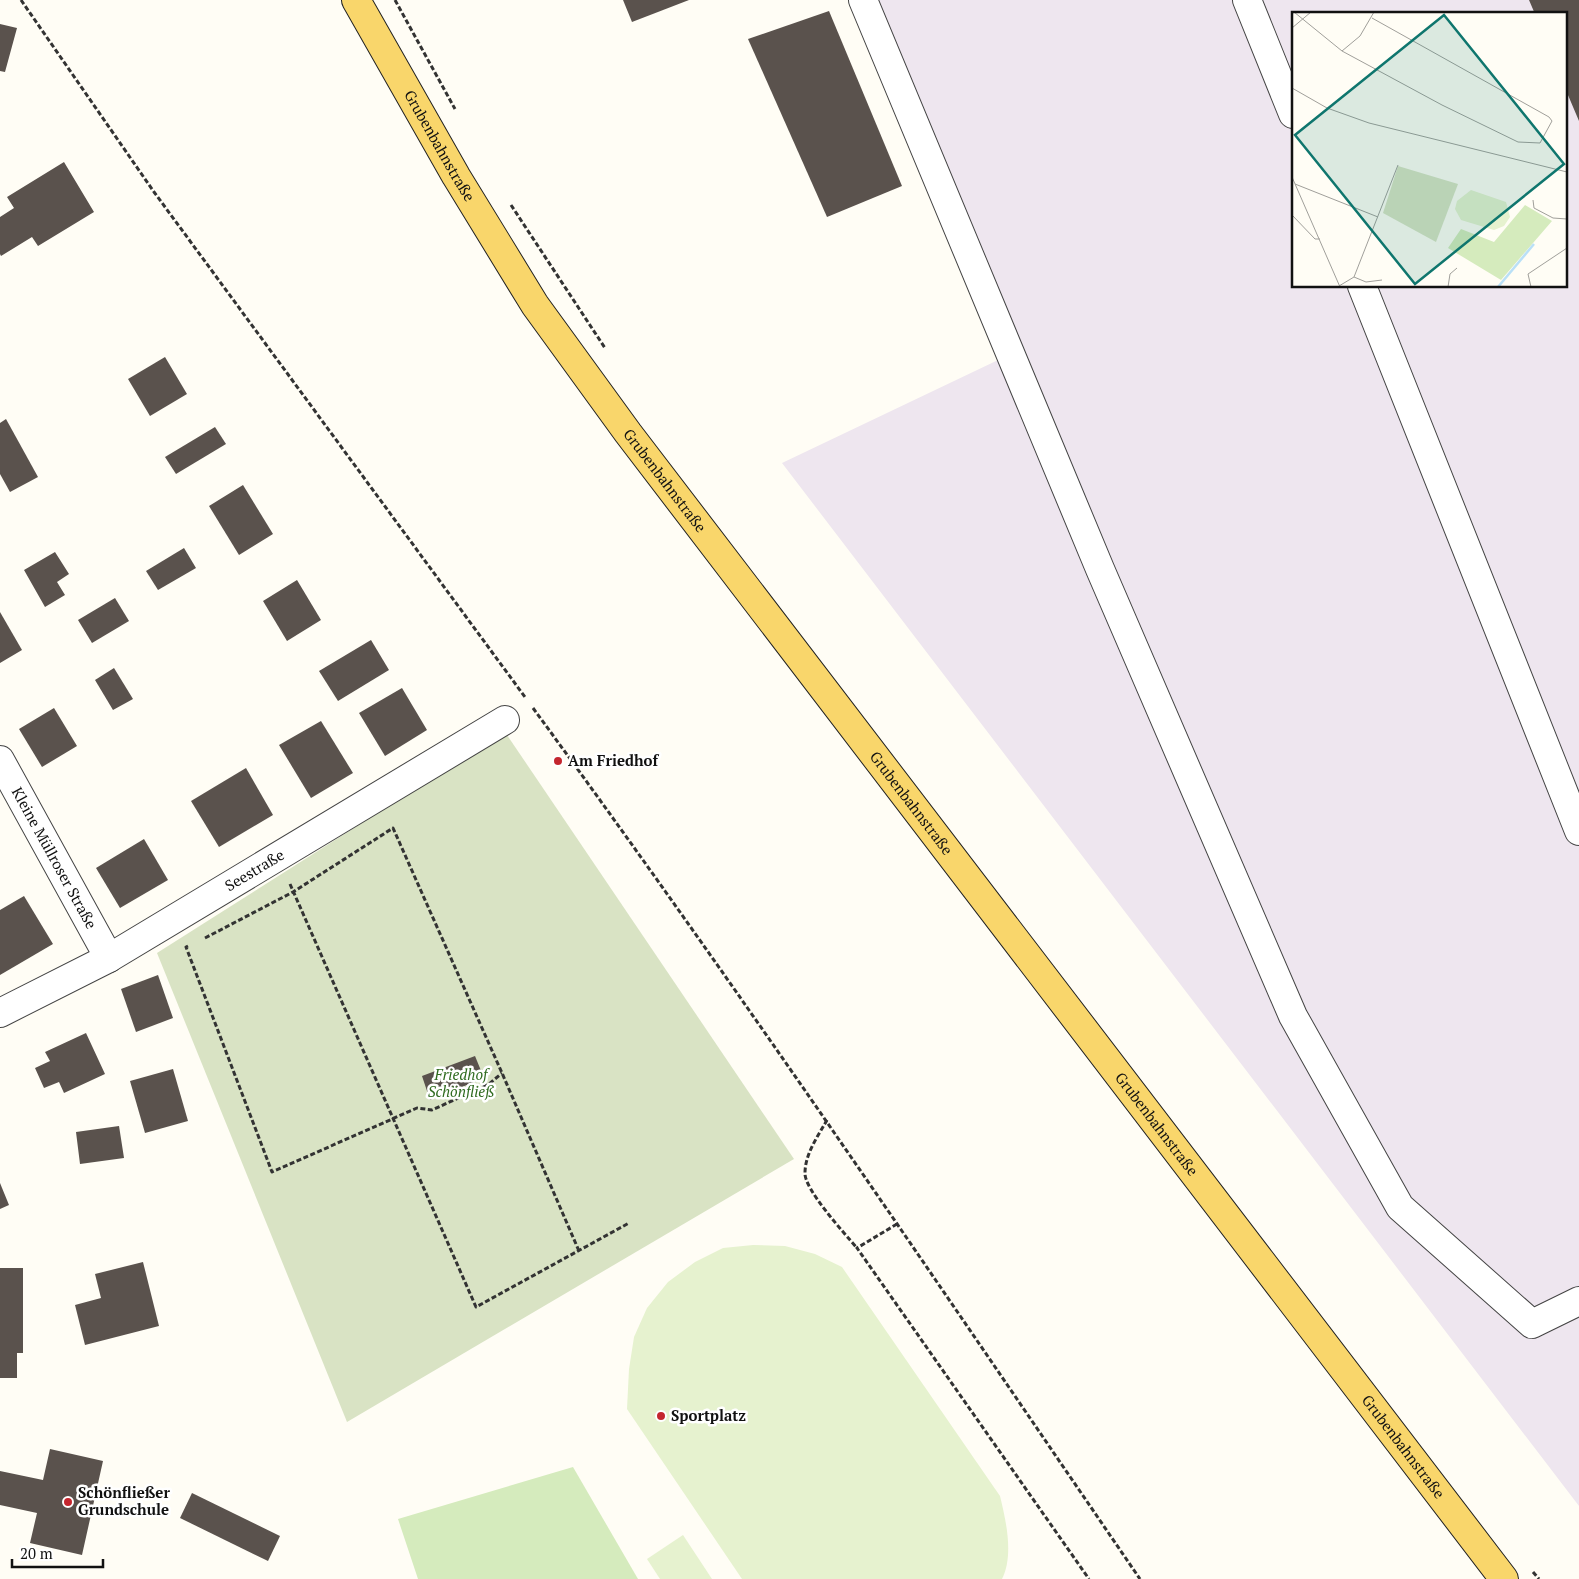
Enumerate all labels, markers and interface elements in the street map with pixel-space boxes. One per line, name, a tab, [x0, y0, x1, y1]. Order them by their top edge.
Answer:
inset map	[1292, 12, 1566, 288]
street label: Grubenbahnstraße	[400, 86, 480, 205]
street label: Grubenbahnstraße	[619, 424, 711, 536]
street label: Grubenbahnstraße	[866, 747, 958, 859]
place label: Am Friedhof	[568, 750, 659, 770]
marker: Am Friedhof	[552, 755, 564, 767]
street label: Kleine Müllroser Straße	[8, 783, 102, 932]
street label: Seestraße	[221, 844, 287, 895]
park label: Friedhof Schönfließ	[428, 1064, 494, 1101]
street label: Grubenbahnstraße	[1111, 1068, 1203, 1180]
street label: Grubenbahnstraße	[1358, 1390, 1450, 1502]
place label: Sportplatz	[671, 1405, 746, 1425]
marker: Sportplatz	[655, 1410, 667, 1422]
place label: Schönfließer Grundschule	[78, 1482, 170, 1519]
marker: Schönfließer Grundschule	[62, 1496, 74, 1508]
scale bar	[12, 1536, 104, 1568]
text: 20 m	[20, 1543, 53, 1563]

